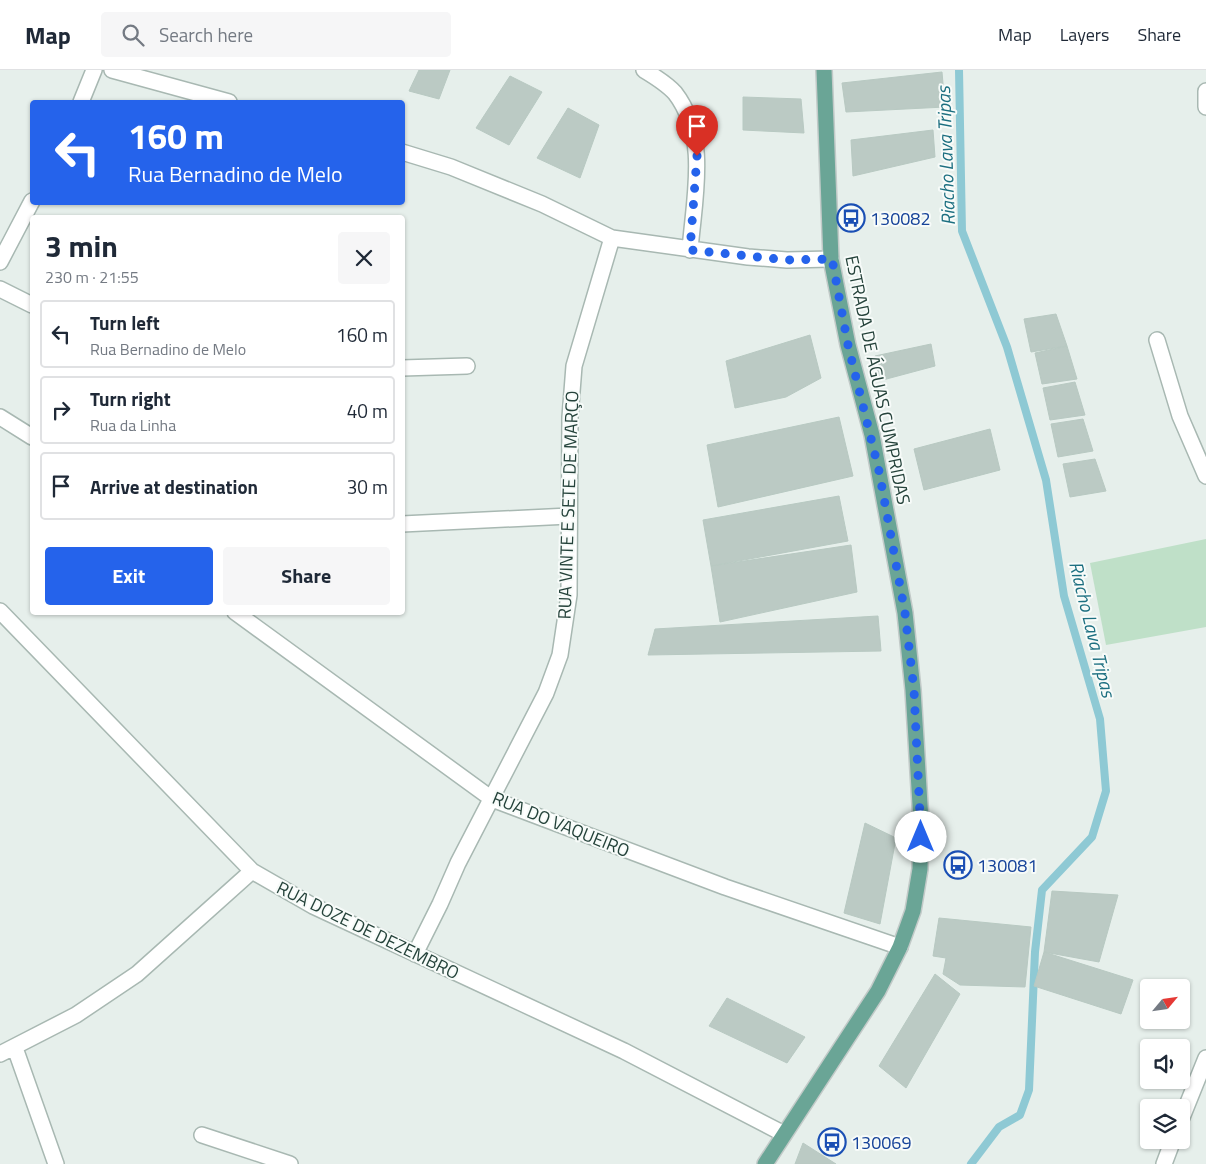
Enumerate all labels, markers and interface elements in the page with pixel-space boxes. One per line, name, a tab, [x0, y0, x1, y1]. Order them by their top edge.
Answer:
search box	[101, 12, 451, 57]
text: Map	[25, 17, 71, 53]
text: Search here	[159, 20, 253, 49]
icon: search	[119, 21, 147, 49]
text: Map	[998, 21, 1032, 48]
text: Layers	[1060, 21, 1109, 48]
text: Share	[1137, 21, 1181, 48]
water label: Riacho Lava Tripas	[928, 84, 962, 226]
pin	[676, 105, 718, 156]
text: 160 m	[128, 109, 224, 163]
icon: arrive	[683, 112, 711, 140]
icon: left	[45, 120, 110, 185]
text: Rua Bernadino de Melo	[128, 157, 343, 191]
bus stop icon: 130082	[836, 203, 866, 233]
place label: 130082	[870, 205, 930, 232]
text: 3 min	[45, 223, 118, 269]
button: close	[338, 232, 390, 284]
street label: ESTRADA DE ÁGUAS CUMPRIDAS	[838, 253, 918, 507]
text: 230 m · 21:55	[45, 265, 139, 289]
text: Turn left	[90, 308, 160, 337]
icon: left	[47, 320, 75, 348]
text: 160 m	[336, 320, 388, 349]
text: Rua Bernadino de Melo	[90, 337, 246, 361]
text: Turn right	[90, 384, 171, 413]
street label: RUA VINTE E SETE DE MARÇO	[551, 390, 585, 620]
icon: right	[47, 396, 75, 424]
text: 40 m	[347, 396, 388, 425]
text: Rua da Linha	[90, 413, 176, 437]
icon: arrive	[47, 472, 75, 500]
text: Arrive at destination	[90, 472, 258, 501]
text: 30 m	[347, 472, 388, 501]
button: Exit	[45, 547, 213, 605]
button: Share	[223, 547, 390, 605]
water label: Riacho Lava Tripas	[1062, 558, 1124, 702]
street label: RUA DO VAQUEIRO	[488, 784, 634, 864]
position arrow	[894, 810, 946, 862]
bus stop icon: 130081	[943, 850, 973, 880]
place label: 130081	[977, 852, 1037, 879]
street label: RUA DOZE DE DEZEMBRO	[272, 874, 464, 986]
north arrow	[1140, 979, 1190, 1029]
map controls	[1140, 979, 1190, 1149]
button: sound	[1140, 1039, 1190, 1089]
button: layers	[1140, 1099, 1190, 1149]
bus stop icon: 130069	[817, 1127, 847, 1157]
place label: 130069	[851, 1129, 911, 1156]

